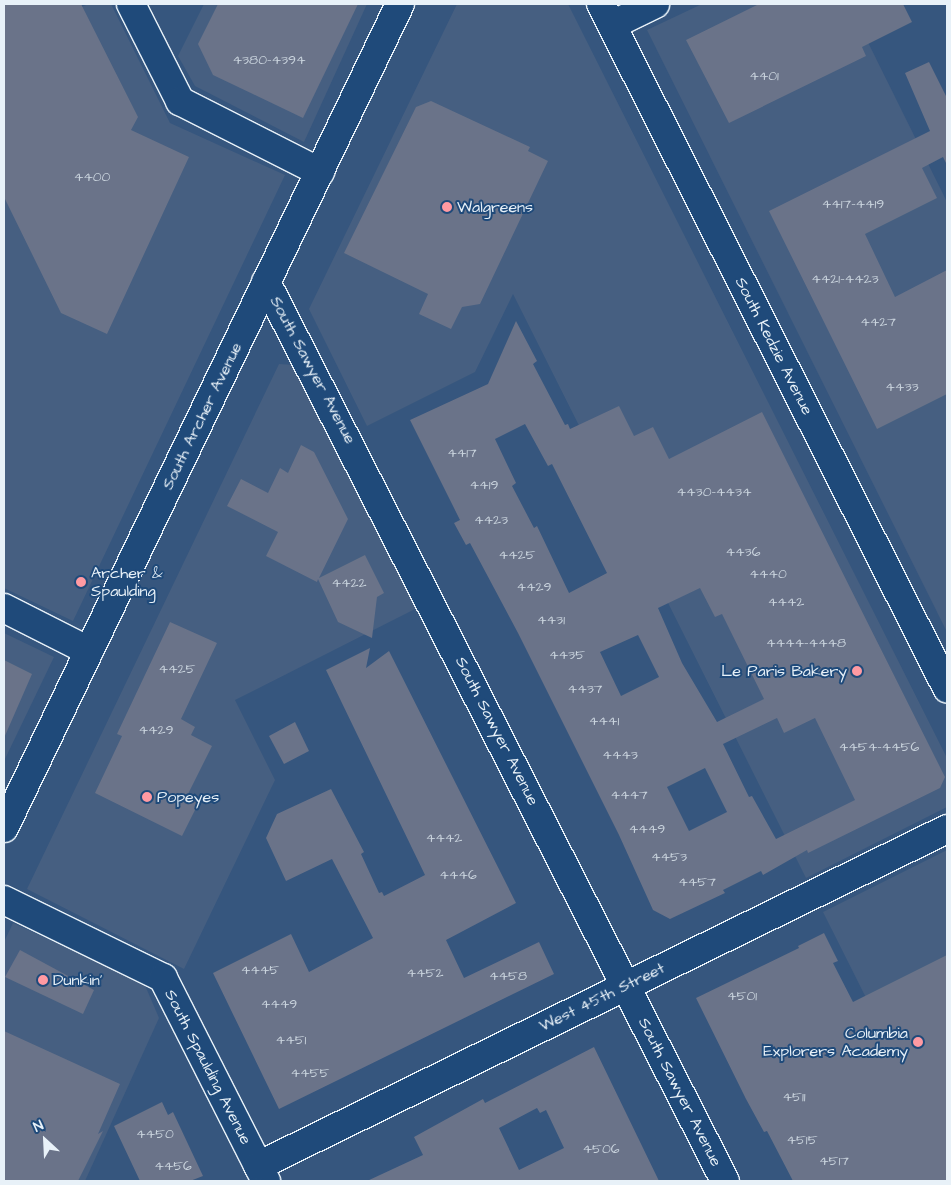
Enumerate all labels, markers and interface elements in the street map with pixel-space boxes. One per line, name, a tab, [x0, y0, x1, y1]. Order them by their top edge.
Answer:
house number: 4380-4394	[232, 52, 306, 68]
house number: 4401	[749, 68, 779, 84]
house number: 4400	[74, 169, 110, 185]
house number: 4417-4419	[822, 196, 884, 212]
place label: Walgreens	[457, 197, 533, 217]
marker: Walgreens	[441, 201, 453, 213]
house number: 4421-4423	[811, 271, 879, 287]
street label: South Kedzie Avenue	[731, 274, 817, 418]
street label: South Sawyer Avenue	[266, 293, 360, 447]
house number: 4427	[860, 314, 896, 330]
street label: South Archer Avenue	[158, 339, 246, 493]
house number: 4433	[885, 379, 919, 395]
house number: 4417	[447, 445, 477, 461]
house number: 4419	[470, 477, 498, 493]
house number: 4430-4434	[676, 484, 752, 500]
house number: 4423	[474, 512, 508, 528]
house number: 4436	[726, 544, 760, 560]
house number: 4425	[499, 547, 535, 563]
place label: Archer & Spaulding	[91, 563, 163, 601]
house number: 4440	[749, 566, 787, 582]
house number: 4422	[331, 575, 367, 591]
marker: Archer & Spaulding	[75, 576, 87, 588]
house number: 4429	[516, 579, 552, 595]
house number: 4442	[768, 594, 804, 610]
house number: 4431	[537, 612, 565, 628]
house number: 4444-4448	[766, 635, 846, 651]
house number: 4435	[549, 647, 585, 663]
street label: South Sawyer Avenue	[451, 653, 543, 809]
house number: 4425	[159, 661, 195, 677]
place label: Le Paris Bakery	[721, 661, 847, 681]
marker: Le Paris Bakery	[851, 665, 863, 677]
house number: 4437	[568, 681, 602, 697]
house number: 4441	[589, 713, 619, 729]
house number: 4429	[138, 722, 174, 738]
house number: 4454-4456	[839, 739, 919, 755]
house number: 4443	[602, 747, 638, 763]
place label: Popeyes	[157, 787, 219, 807]
house number: 4447	[610, 787, 648, 803]
marker: Popeyes	[141, 791, 153, 803]
house number: 4449	[629, 821, 665, 837]
house number: 4442	[426, 830, 462, 846]
house number: 4453	[651, 849, 687, 865]
house number: 4446	[439, 867, 477, 883]
house number: 4457	[678, 874, 716, 890]
street label: West 45th Street	[536, 958, 668, 1036]
house number: 4445	[241, 962, 279, 978]
house number: 4452	[407, 965, 443, 981]
house number: 4458	[489, 968, 527, 984]
place label: Dunkin'	[53, 970, 102, 990]
marker: Dunkin'	[37, 974, 49, 986]
street label: South Spaulding Avenue	[161, 986, 255, 1148]
house number: 4501	[727, 988, 757, 1004]
house number: 4449	[261, 996, 297, 1012]
street label: South Sawyer Avenue	[634, 1014, 726, 1170]
place label: Columbia Explorers Academy	[763, 1023, 908, 1061]
house number: 4451	[276, 1032, 306, 1048]
marker: Columbia Explorers Academy	[912, 1036, 924, 1048]
house number: 4455	[291, 1065, 329, 1081]
house number: 4511	[782, 1089, 806, 1105]
north arrow	[20, 1115, 70, 1165]
text: N	[30, 1115, 47, 1137]
house number: 4450	[136, 1126, 174, 1142]
house number: 4515	[786, 1132, 818, 1148]
house number: 4506	[582, 1141, 620, 1157]
house number: 4517	[819, 1153, 849, 1169]
house number: 4456	[154, 1158, 192, 1174]

